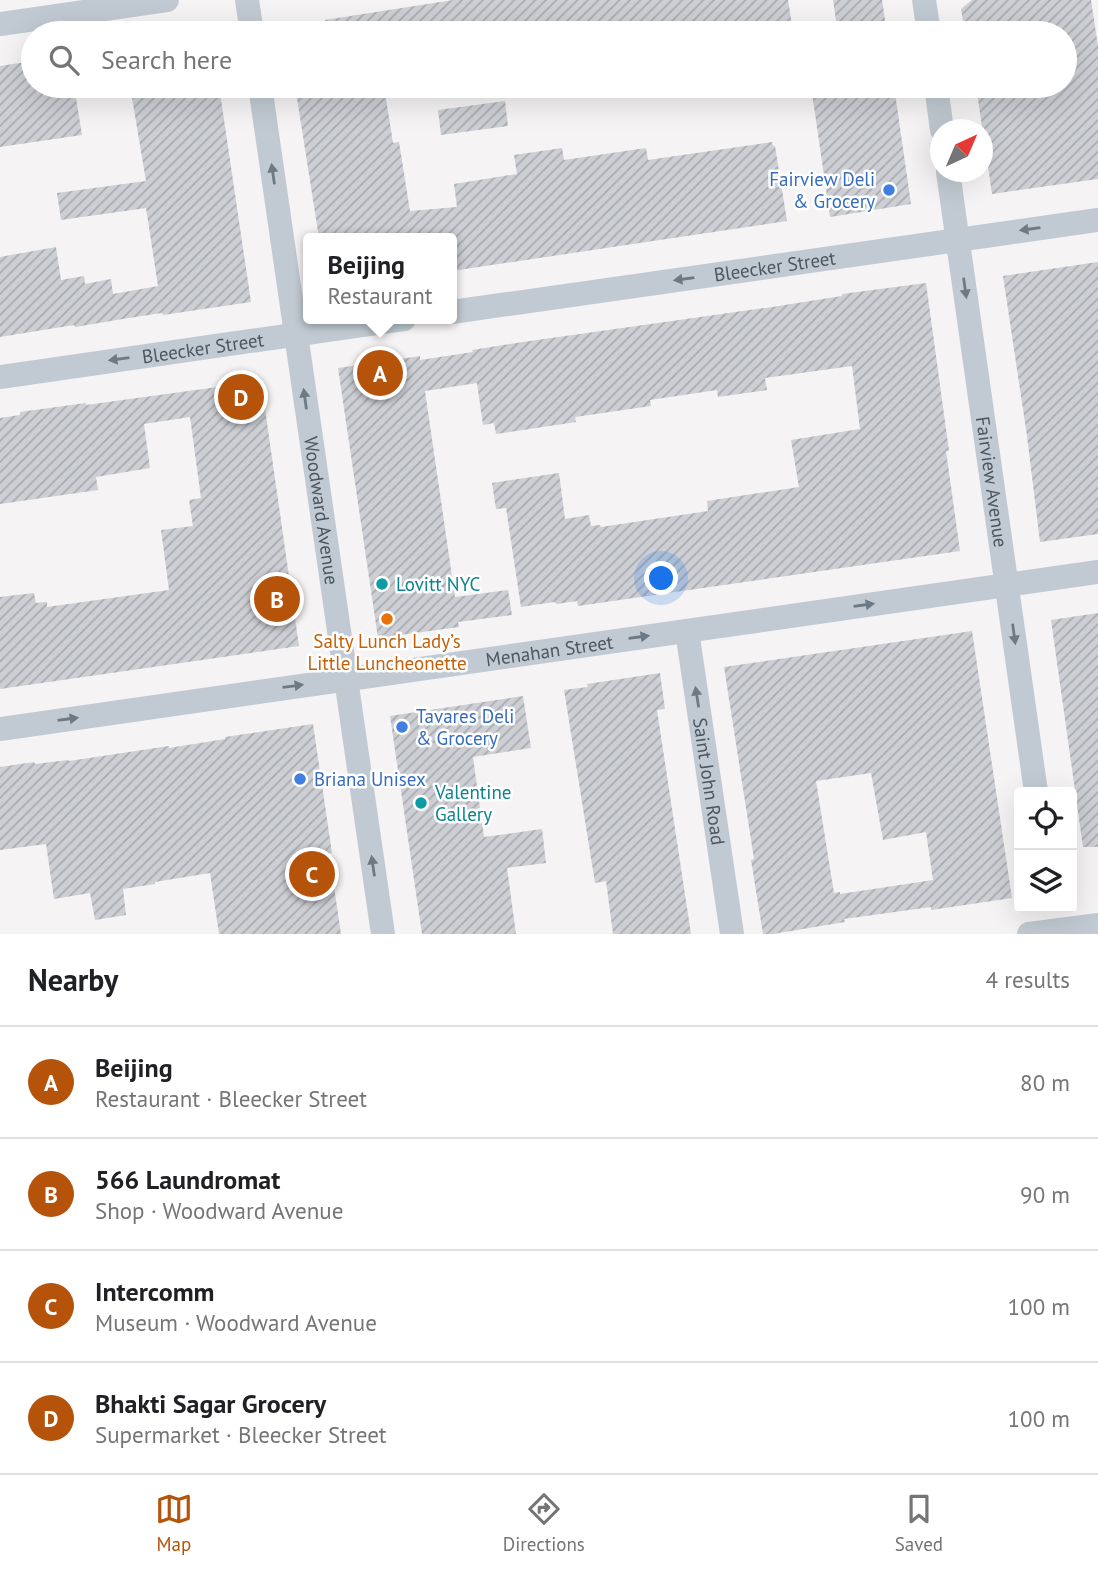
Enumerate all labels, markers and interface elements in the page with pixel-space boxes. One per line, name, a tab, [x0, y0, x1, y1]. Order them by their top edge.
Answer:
search box	[21, 21, 1077, 98]
icon: search	[45, 41, 83, 79]
text: Search here	[101, 43, 232, 76]
north arrow	[930, 119, 993, 182]
one-way arrow	[267, 163, 278, 185]
place label: Fairview Deli & Grocery	[769, 167, 875, 213]
marker: Fairview Deli & Grocery	[881, 182, 897, 198]
one-way arrow	[1019, 224, 1041, 235]
popup	[303, 233, 457, 324]
street label: Bleecker Street	[712, 245, 838, 287]
text: Beijing	[327, 248, 405, 281]
one-way arrow	[673, 274, 695, 285]
one-way arrow	[960, 277, 971, 299]
text: Restaurant	[327, 281, 433, 310]
street label: Bleecker Street	[140, 327, 266, 368]
pin: A	[357, 347, 403, 399]
one-way arrow	[107, 354, 129, 365]
pin: D	[218, 371, 264, 423]
one-way arrow	[299, 388, 310, 410]
street label: Fairview Avenue	[971, 415, 1013, 549]
street label: Woodward Avenue	[299, 435, 344, 586]
your location	[644, 561, 678, 595]
place label: Lovitt NYC	[396, 572, 480, 596]
pin: B	[254, 573, 300, 625]
marker: Lovitt NYC	[374, 576, 390, 592]
one-way arrow	[854, 599, 876, 610]
marker: Salty Lunch Lady’s Little Luncheonette	[379, 611, 395, 627]
one-way arrow	[1009, 623, 1020, 645]
place label: Salty Lunch Lady’s Little Luncheonette	[307, 629, 467, 675]
street label: Menahan Street	[484, 629, 615, 671]
one-way arrow	[628, 632, 650, 643]
one-way arrow	[282, 681, 304, 692]
one-way arrow	[691, 686, 702, 708]
place label: Tavares Deli & Grocery	[416, 704, 514, 750]
one-way arrow	[57, 713, 79, 724]
street label: Saint John Road	[688, 716, 731, 847]
marker: Tavares Deli & Grocery	[394, 719, 410, 735]
place label: Briana Unisex	[314, 767, 426, 791]
marker: Briana Unisex	[292, 771, 308, 787]
place label: Valentine Gallery	[434, 780, 511, 826]
map controls	[1014, 787, 1077, 913]
button: locate	[1014, 787, 1077, 850]
marker: Valentine Gallery	[413, 795, 429, 811]
pin: C	[289, 848, 335, 900]
button: layers	[1014, 850, 1077, 913]
one-way arrow	[368, 855, 379, 877]
text: Nearby	[28, 960, 118, 999]
text: 4 results	[986, 965, 1070, 994]
text: Beijing	[95, 1051, 173, 1084]
text: A	[44, 1068, 58, 1097]
text: 80 m	[1020, 1068, 1070, 1097]
text: Restaurant · Bleecker Street	[95, 1084, 367, 1113]
text: 566 Laundromat	[95, 1163, 280, 1196]
text: B	[44, 1180, 58, 1209]
text: 90 m	[1020, 1180, 1070, 1209]
text: Shop · Woodward Avenue	[95, 1196, 343, 1225]
text: Intercomm	[95, 1275, 215, 1308]
text: C	[45, 1292, 57, 1321]
text: 100 m	[1008, 1292, 1070, 1321]
text: Museum · Woodward Avenue	[95, 1308, 377, 1337]
text: Bhakti Sagar Grocery	[95, 1387, 326, 1420]
text: D	[44, 1404, 58, 1433]
text: 100 m	[1008, 1404, 1070, 1433]
text: Supermarket · Bleecker Street	[95, 1420, 387, 1449]
tab: Map	[155, 1490, 193, 1556]
tab: Directions	[503, 1490, 585, 1556]
tab: Saved	[895, 1490, 943, 1556]

